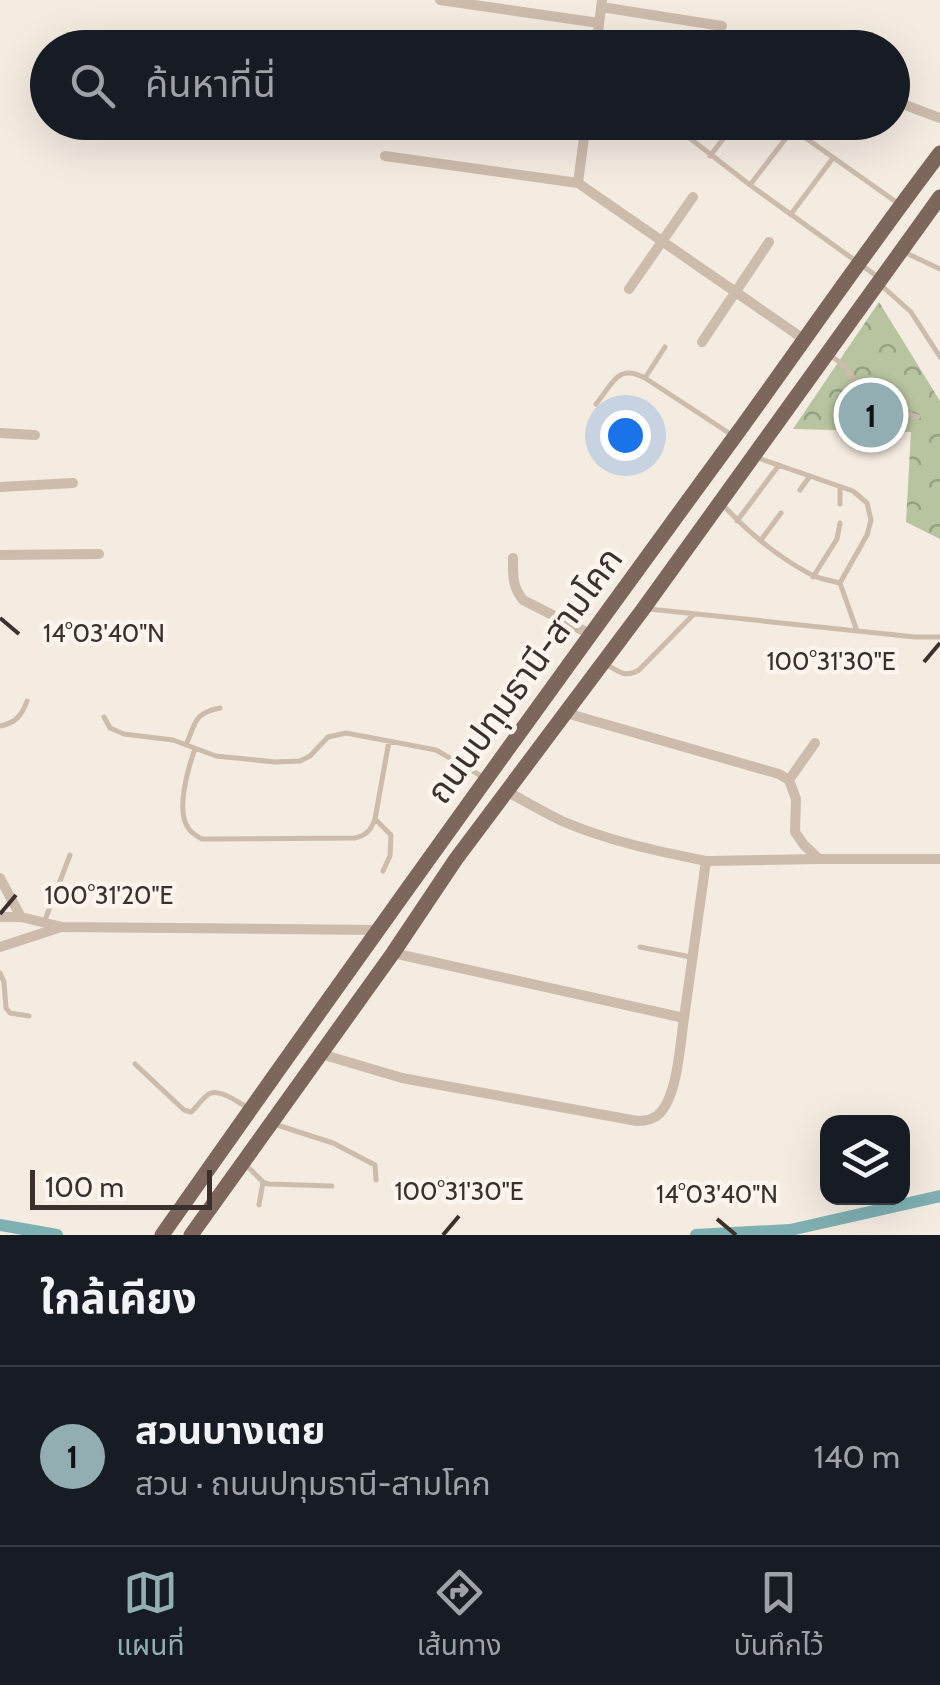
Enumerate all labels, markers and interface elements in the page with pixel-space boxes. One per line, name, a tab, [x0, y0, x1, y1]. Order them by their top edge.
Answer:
search box	[30, 30, 910, 140]
icon: search	[65, 58, 120, 113]
text: ค้นหาที่นี่	[145, 60, 276, 107]
pin: 1	[838, 378, 904, 452]
your location	[600, 410, 651, 461]
street label: ถนนปทุมธานี-สามโคก	[417, 539, 631, 811]
text: 14°03'40"N	[43, 618, 165, 648]
text: 100°31'30"E	[766, 646, 896, 676]
text: 100°31'20"E	[45, 880, 173, 910]
map controls	[820, 1115, 910, 1205]
button: layers	[820, 1115, 910, 1205]
scale bar	[30, 1165, 212, 1210]
text: 100 m	[45, 1170, 124, 1204]
text: 100°31'30"E	[394, 1176, 524, 1206]
text: 14°03'40"N	[656, 1179, 778, 1209]
text: ใกล้เคียง	[40, 1272, 197, 1324]
text: สวนบางเตย	[135, 1407, 325, 1454]
text: 1	[67, 1437, 78, 1476]
text: 140 m	[813, 1437, 900, 1476]
text: สวน · ถนนปทุมธานี-สามโคก	[135, 1464, 491, 1503]
tab: แผนที่	[116, 1565, 184, 1668]
tab: เส้นทาง	[417, 1565, 501, 1668]
tab: บันทึกไว้	[734, 1565, 824, 1668]

